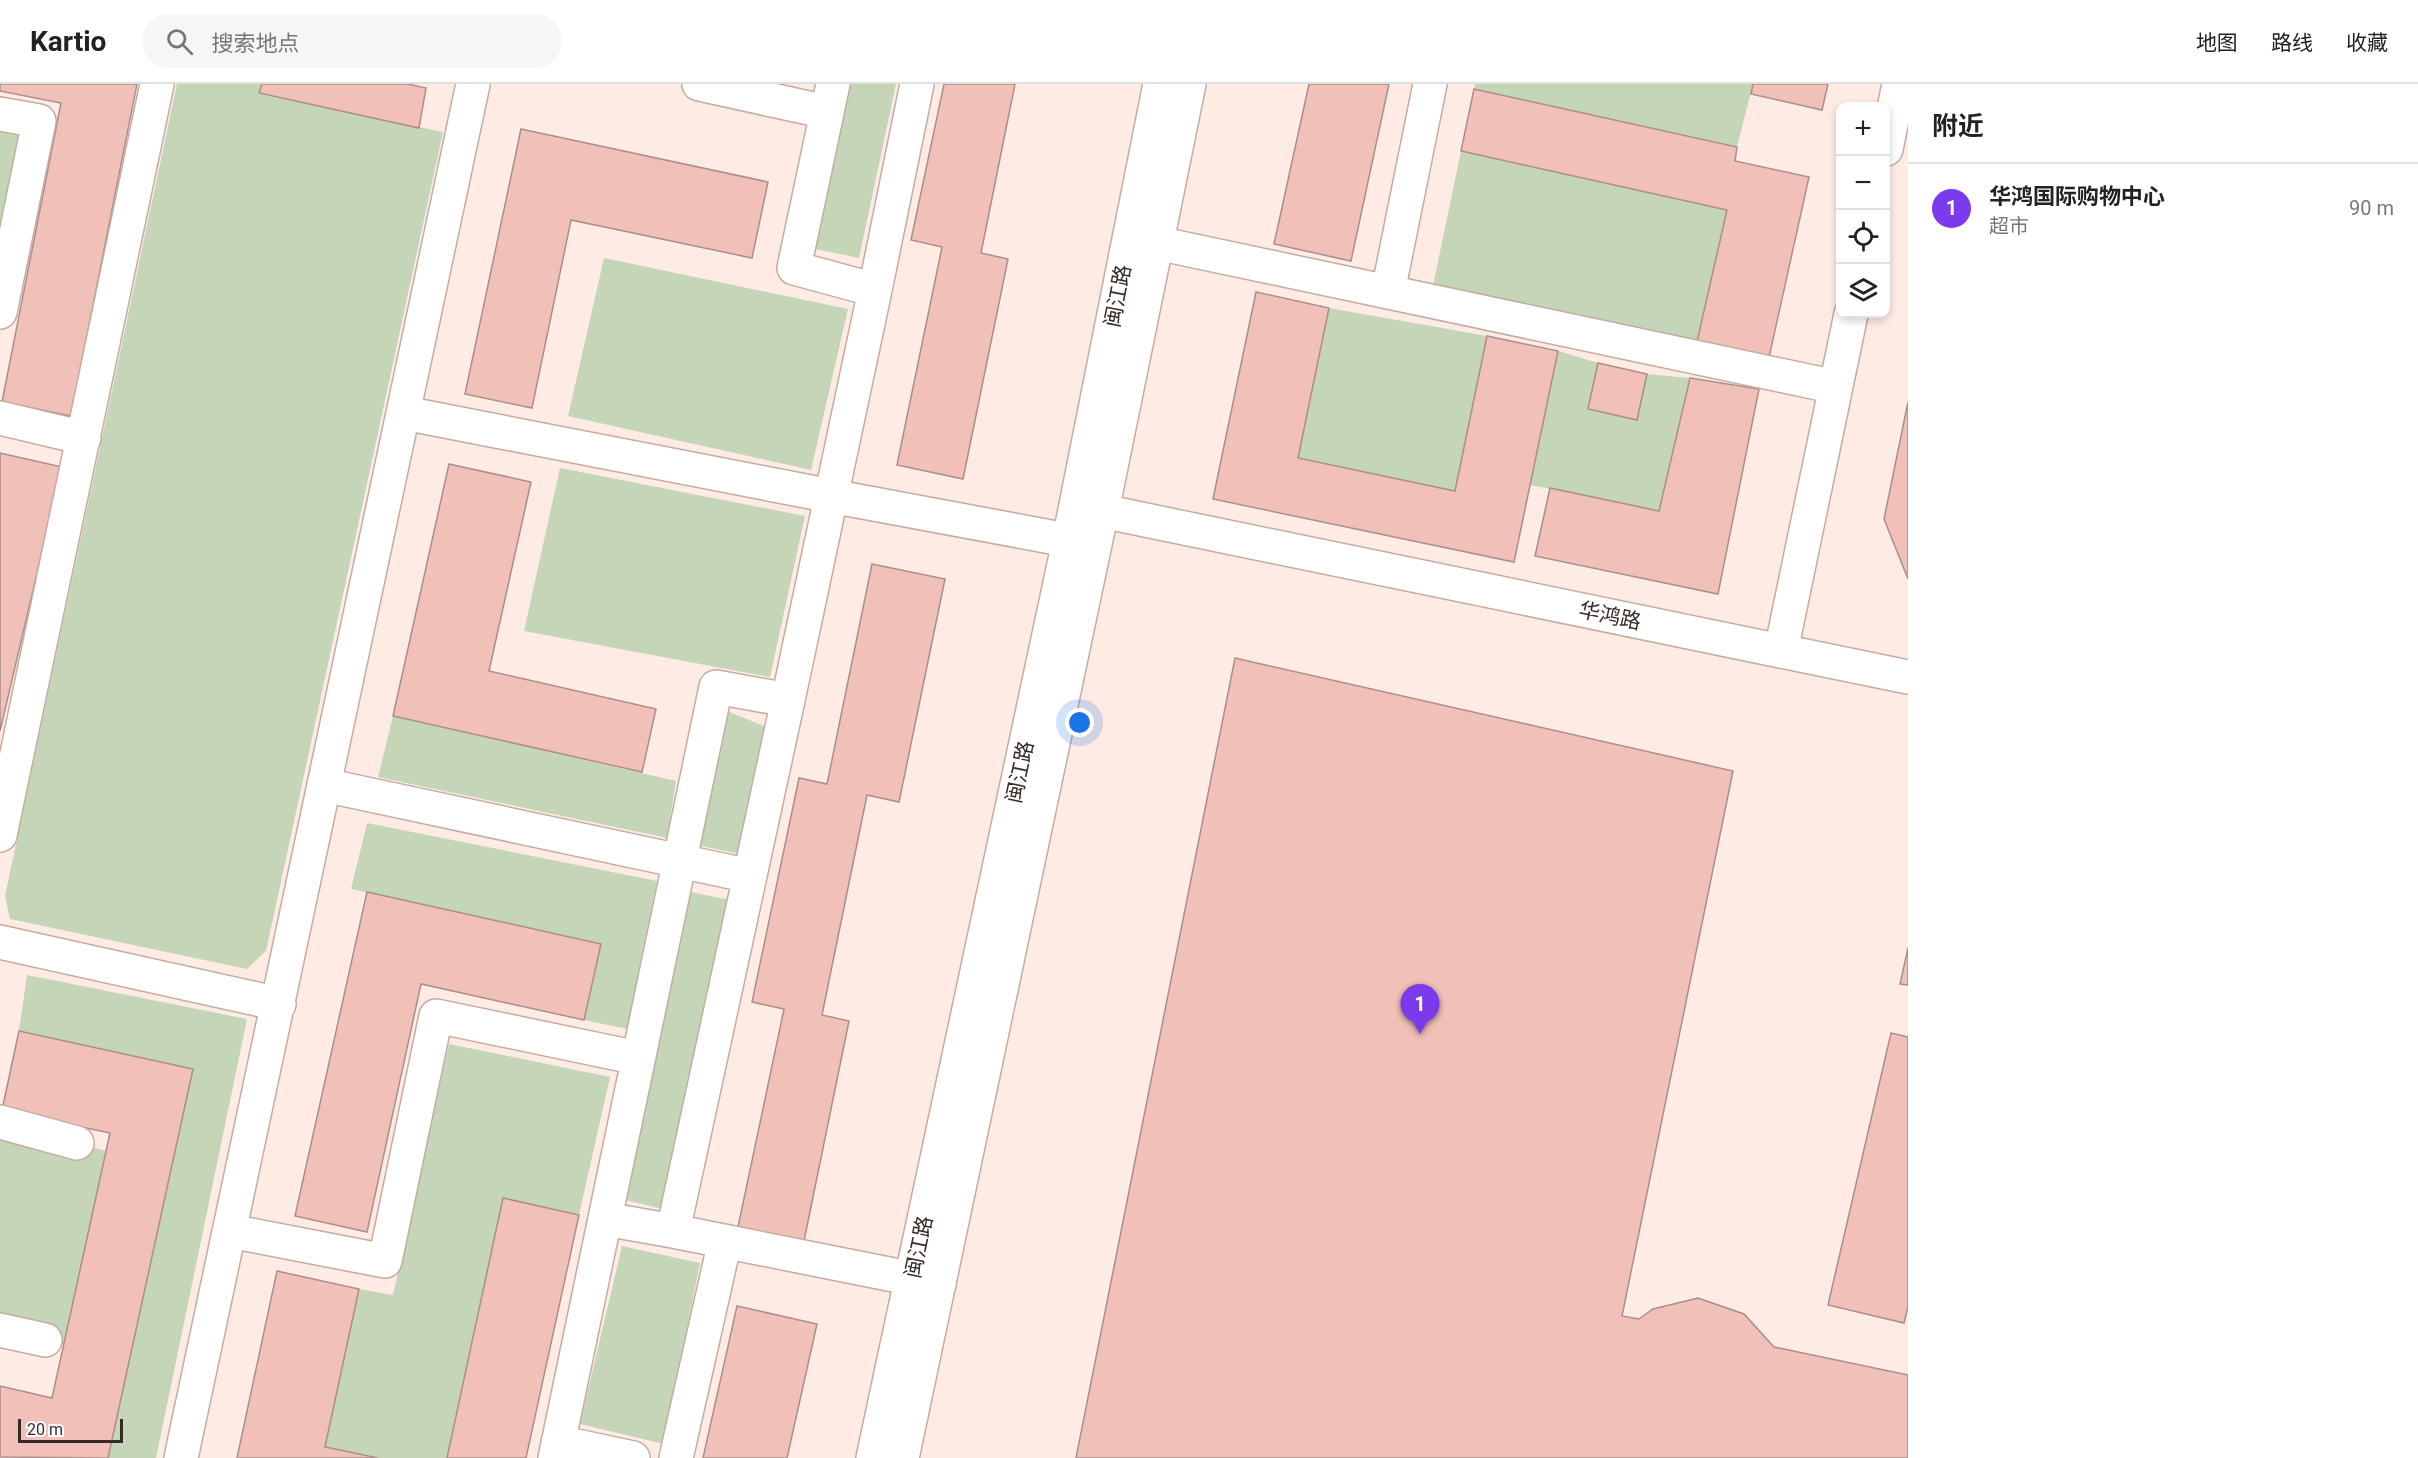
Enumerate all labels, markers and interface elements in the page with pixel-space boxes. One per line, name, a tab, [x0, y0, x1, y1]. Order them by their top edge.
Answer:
search box	[142, 14, 562, 68]
text: Kartio	[30, 25, 106, 58]
icon: search	[163, 25, 196, 58]
text: 搜索地点	[211, 31, 299, 56]
text: 地图	[2196, 31, 2238, 55]
text: 路线	[2271, 31, 2313, 55]
text: 收藏	[2346, 31, 2388, 55]
map controls	[1836, 102, 1890, 318]
button: +	[1836, 102, 1890, 156]
text: 附近	[1932, 111, 1984, 141]
button: −	[1836, 156, 1890, 210]
text: 华鸿国际购物中心	[1989, 184, 2165, 209]
text: 1	[1946, 196, 1957, 220]
text: 90 m	[2349, 196, 2394, 220]
button: locate	[1836, 210, 1890, 264]
text: 超市	[1989, 214, 2029, 238]
street label: 闽江路	[1100, 263, 1136, 329]
button: layers	[1836, 264, 1890, 318]
street label: 华鸿路	[1577, 598, 1643, 634]
your location	[1065, 708, 1094, 737]
street label: 闽江路	[1002, 739, 1038, 805]
pin: 1	[1400, 984, 1440, 1034]
street label: 闽江路	[901, 1214, 937, 1280]
scale bar	[18, 1416, 123, 1444]
text: 20 m	[27, 1420, 63, 1439]

